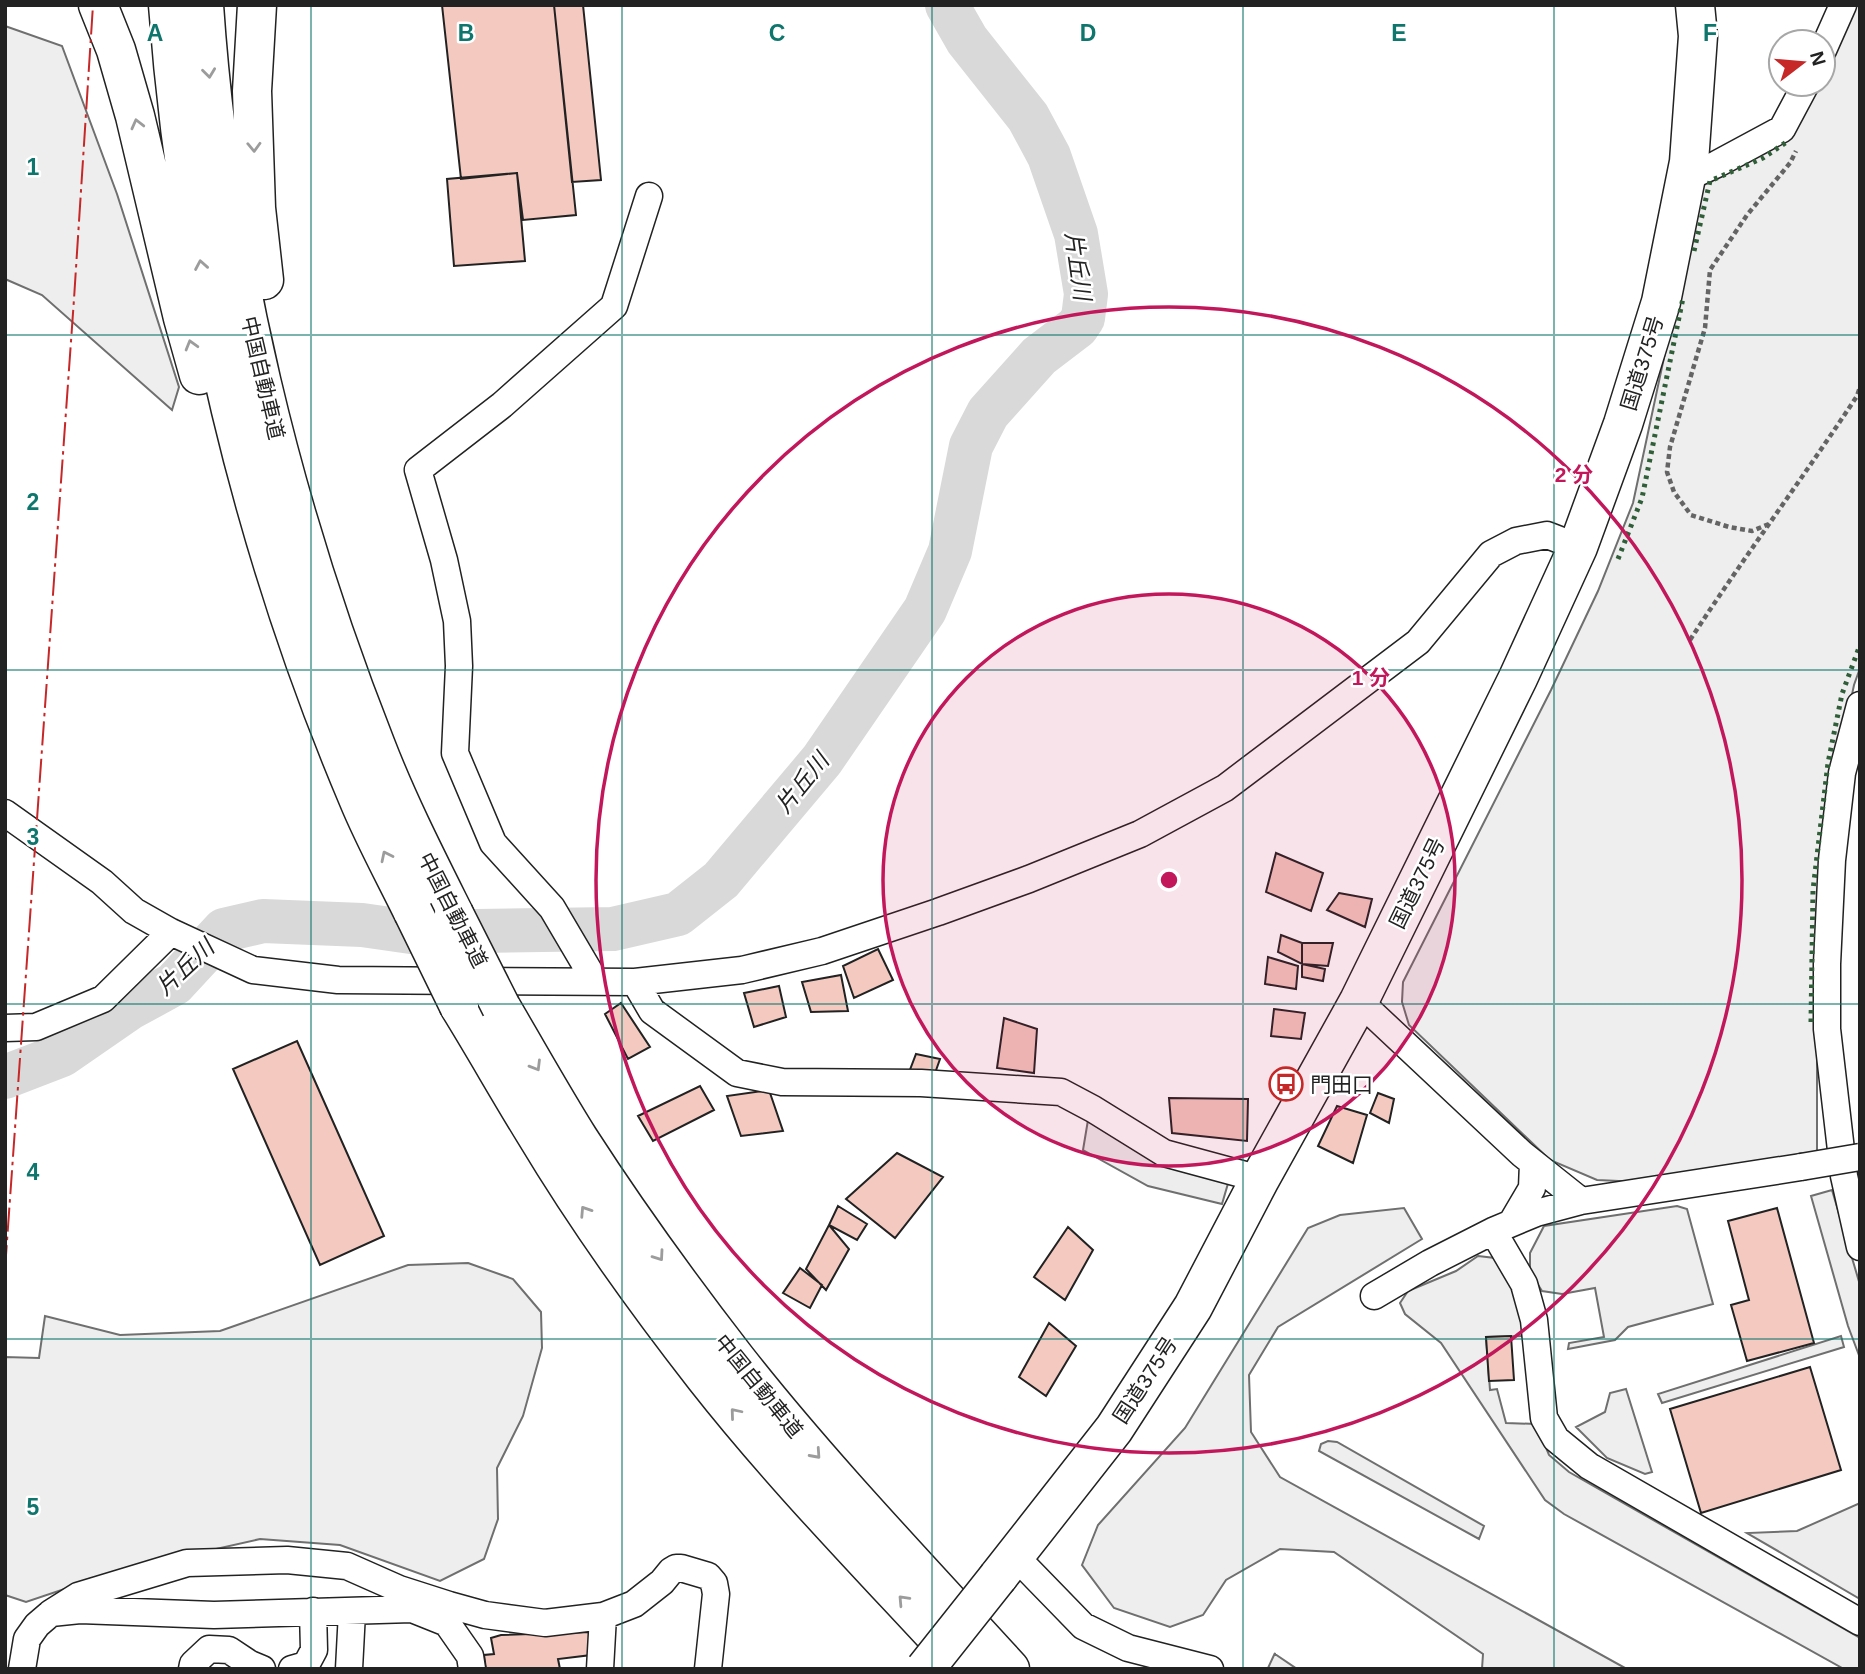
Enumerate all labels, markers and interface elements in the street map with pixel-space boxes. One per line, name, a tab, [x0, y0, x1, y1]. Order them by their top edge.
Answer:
text: A	[147, 20, 163, 46]
text: B	[458, 20, 474, 46]
text: C	[769, 20, 785, 46]
text: D	[1080, 20, 1096, 46]
text: E	[1391, 20, 1407, 46]
text: F	[1703, 20, 1717, 46]
north arrow	[1767, 28, 1837, 98]
text: N	[1806, 49, 1830, 68]
one-way arrow	[202, 67, 217, 79]
one-way arrow	[131, 118, 145, 130]
one-way arrow	[247, 142, 262, 153]
text: 1	[27, 154, 40, 180]
water label: 片丘川	[1060, 230, 1096, 305]
one-way arrow	[194, 259, 209, 271]
street label: 国道375号	[1617, 313, 1667, 413]
street label: 中国自動車道	[238, 314, 288, 442]
one-way arrow	[184, 339, 199, 351]
text: 2 分	[1555, 463, 1593, 486]
text: 2	[27, 489, 39, 515]
text: 1 分	[1352, 666, 1390, 689]
water label: 片丘川	[770, 746, 836, 818]
text: 3	[27, 824, 39, 850]
street label: 国道375号	[1385, 834, 1449, 932]
street label: 中国自動車道	[414, 849, 492, 971]
one-way arrow	[380, 851, 394, 863]
centre of rings	[1157, 868, 1181, 892]
water label: 片丘川	[151, 932, 221, 1000]
one-way arrow	[528, 1058, 541, 1071]
bus stop icon: 門田口	[1267, 1065, 1305, 1103]
place label: 門田口	[1310, 1073, 1373, 1096]
text: 4	[27, 1159, 40, 1185]
one-way arrow	[580, 1205, 593, 1218]
one-way arrow	[651, 1248, 664, 1261]
street label: 中国自動車道	[710, 1330, 808, 1442]
street label: 国道375号	[1109, 1333, 1181, 1427]
one-way arrow	[731, 1408, 743, 1421]
one-way arrow	[807, 1446, 820, 1459]
text: 5	[27, 1494, 40, 1520]
one-way arrow	[899, 1595, 911, 1608]

